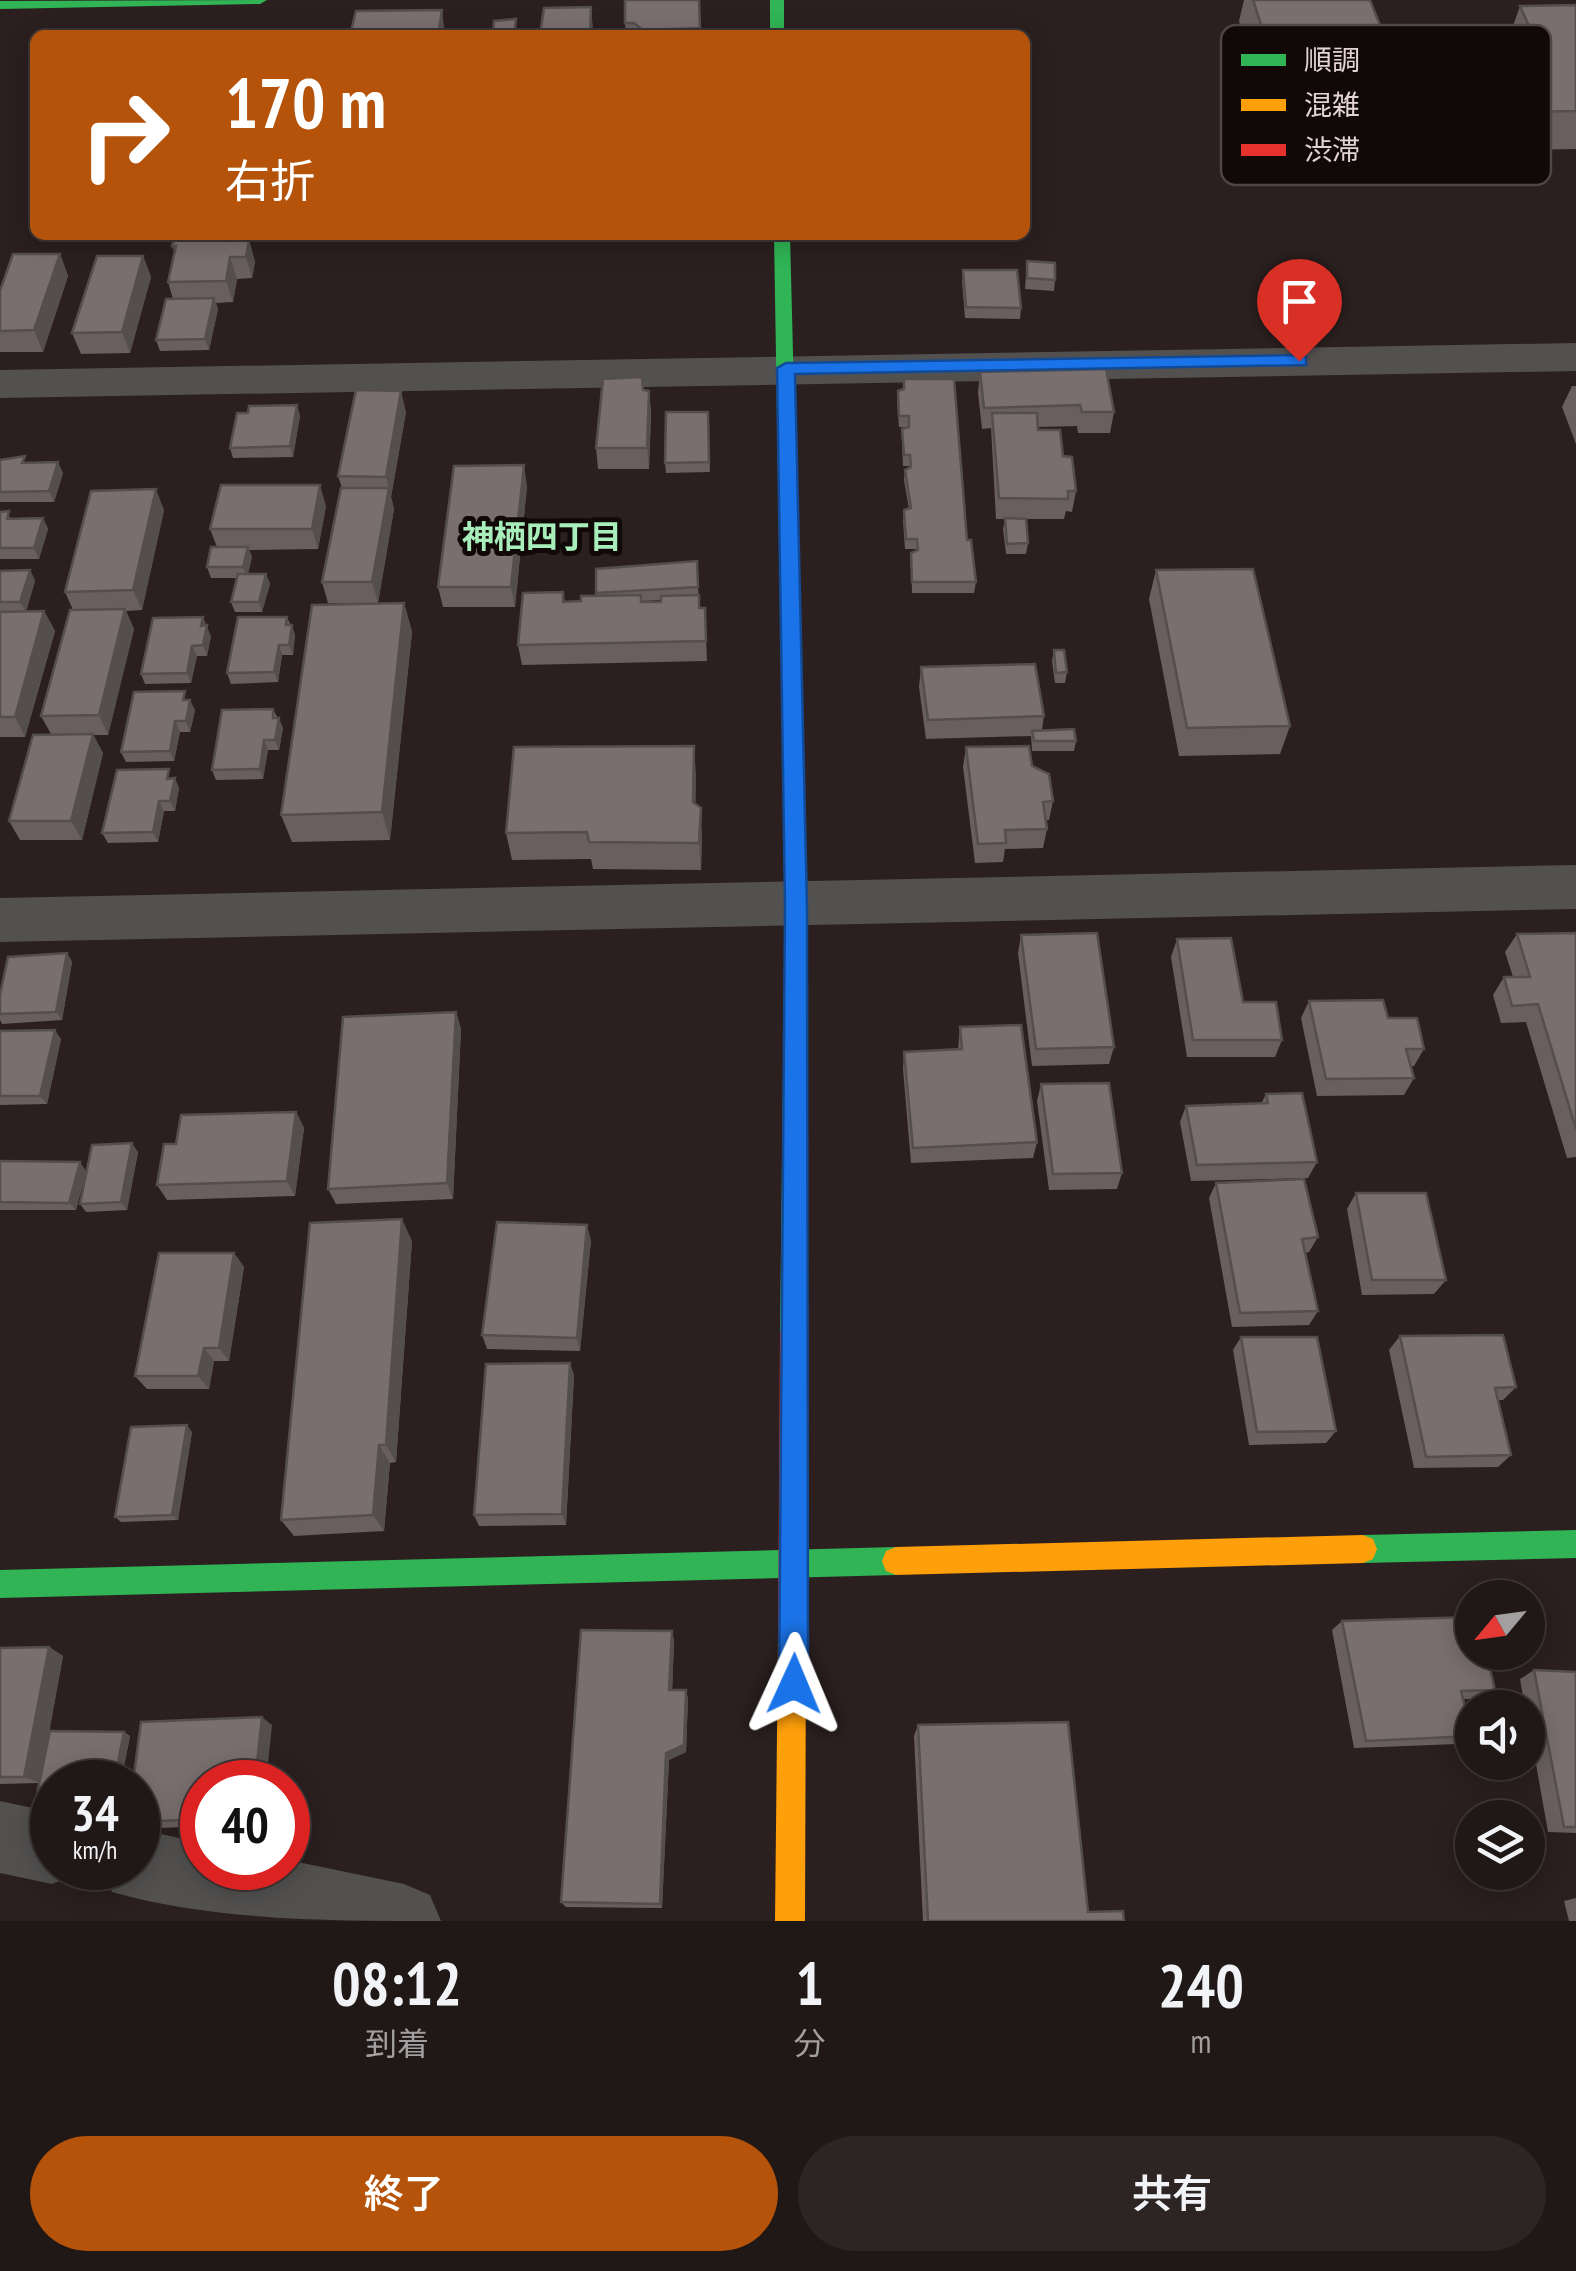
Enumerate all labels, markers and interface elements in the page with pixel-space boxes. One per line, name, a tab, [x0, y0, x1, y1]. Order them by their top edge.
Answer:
legend	[1221, 25, 1551, 185]
text: 順調	[1304, 41, 1360, 78]
text: 170 m	[225, 57, 386, 147]
icon: right	[60, 70, 190, 200]
text: 混雑	[1304, 86, 1360, 123]
text: 渋滞	[1304, 131, 1360, 168]
text: 右折	[225, 151, 315, 209]
pin	[1257, 259, 1342, 362]
icon: arrive	[1272, 274, 1327, 329]
district label: 神栖四丁目	[462, 515, 622, 557]
north arrow	[1455, 1580, 1545, 1670]
map controls	[1455, 1580, 1545, 1890]
position arrow	[742, 1632, 846, 1736]
button: sound	[1455, 1690, 1545, 1780]
speed limit sign: 40	[180, 1760, 310, 1890]
text: 34	[71, 1780, 119, 1845]
button: layers	[1455, 1800, 1545, 1890]
text: km/h	[73, 1834, 117, 1866]
text: 08:12	[332, 1944, 462, 2022]
text: 1	[796, 1944, 824, 2022]
text: 240	[1158, 1946, 1244, 2024]
text: m	[1190, 2020, 1211, 2062]
text: 到着	[365, 2022, 429, 2064]
text: 分	[794, 2022, 826, 2064]
button: 終了	[30, 2136, 778, 2251]
button: 共有	[798, 2136, 1546, 2251]

